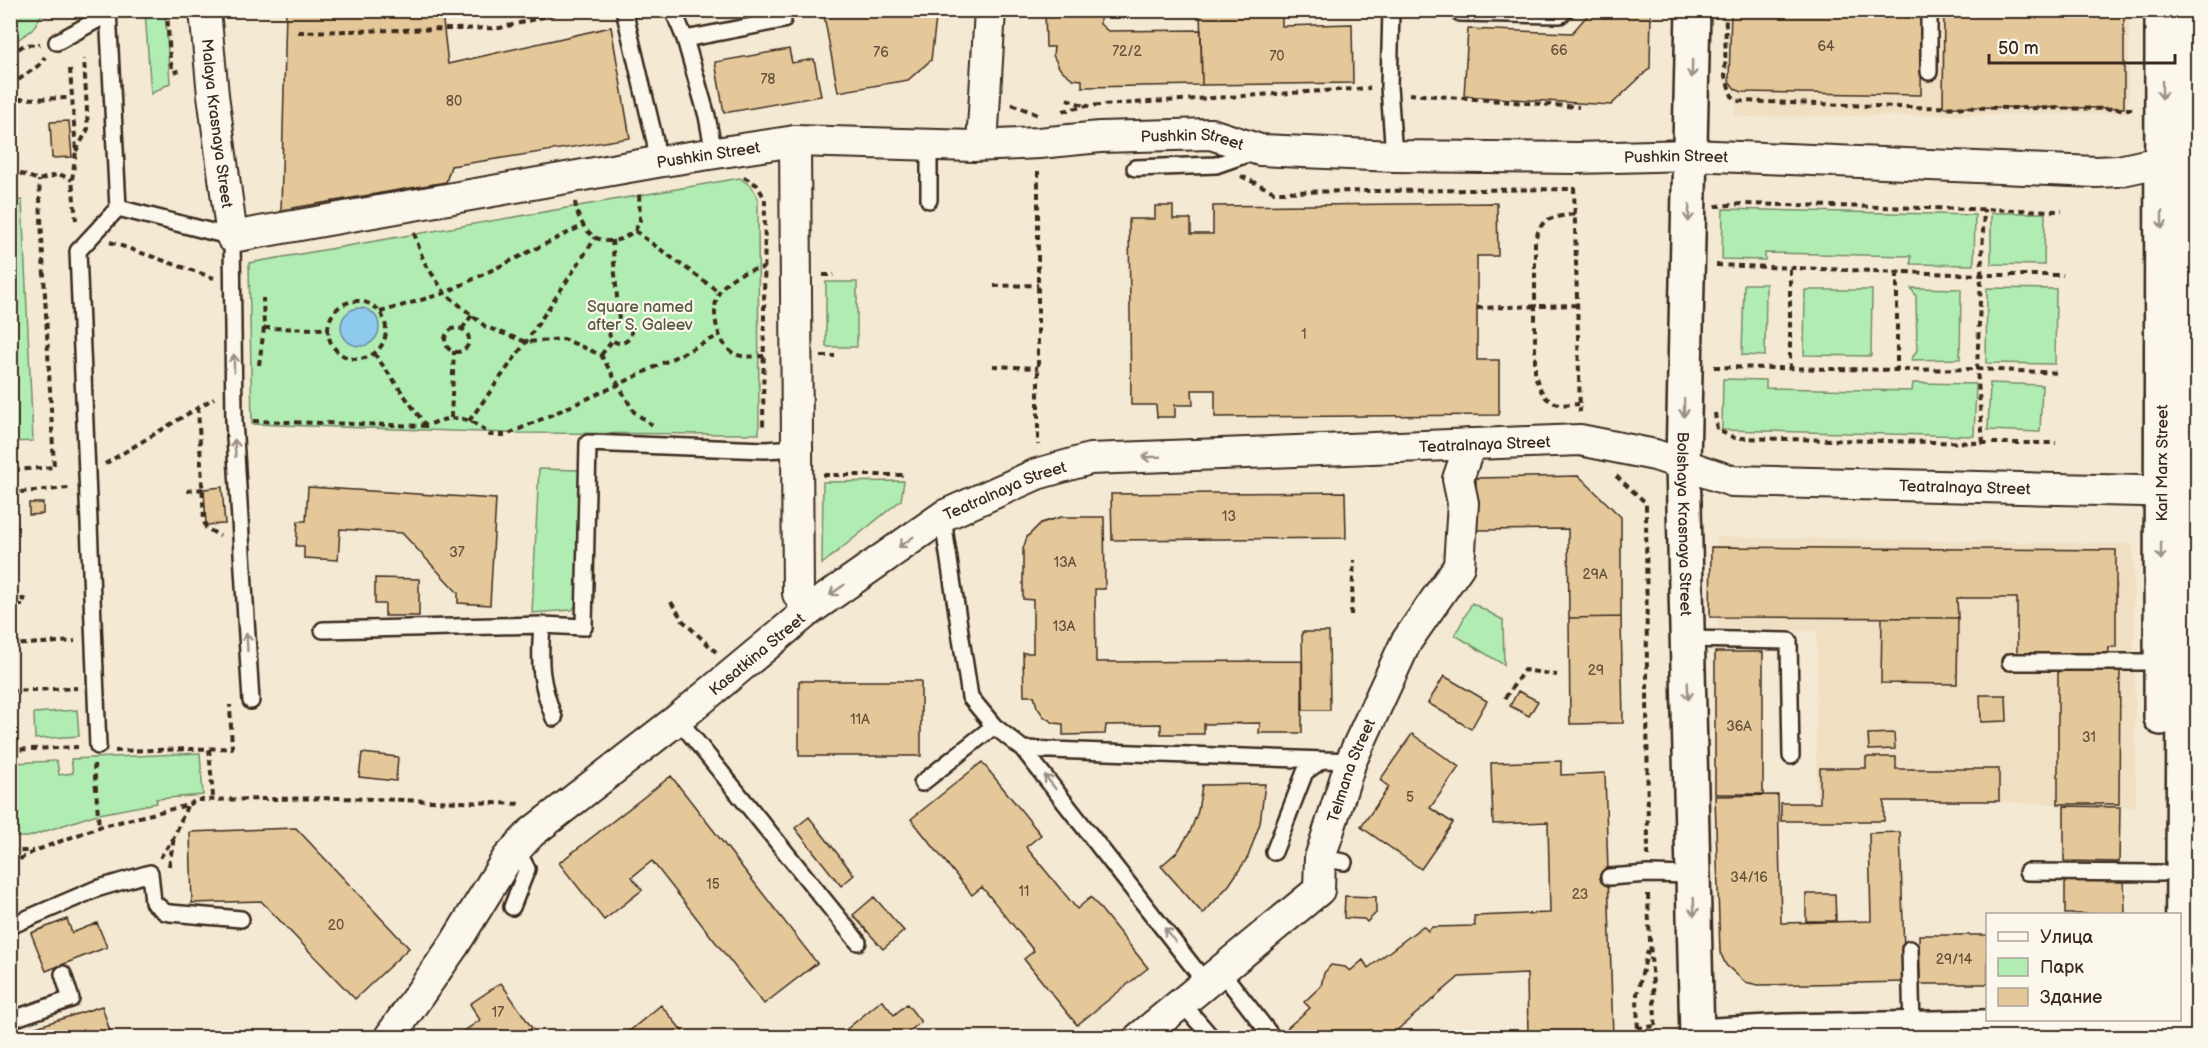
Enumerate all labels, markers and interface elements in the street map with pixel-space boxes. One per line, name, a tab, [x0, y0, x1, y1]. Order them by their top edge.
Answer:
scale bar	[1989, 27, 2175, 65]
street label: Malaya Krasnaya Street	[197, 38, 236, 209]
house number: 64	[1817, 38, 1835, 55]
text: 50 m	[1998, 38, 2039, 59]
house number: 66	[1550, 42, 1568, 59]
house number: 72/2	[1112, 43, 1143, 60]
house number: 76	[873, 44, 889, 61]
house number: 70	[1269, 48, 1285, 65]
one-way arrow	[1686, 58, 1698, 78]
house number: 78	[760, 71, 776, 88]
one-way arrow	[2156, 79, 2167, 99]
house number: 80	[446, 93, 462, 110]
street label: Pushkin Street	[1140, 126, 1246, 155]
street label: Pushkin Street	[655, 138, 762, 173]
street label: Pushkin Street	[1624, 147, 1729, 168]
one-way arrow	[1684, 203, 1695, 223]
one-way arrow	[2156, 210, 2168, 230]
park label: Square named after S. Galeev	[587, 298, 693, 335]
house number: 1	[1301, 326, 1307, 343]
one-way arrow	[228, 353, 240, 373]
one-way arrow	[1678, 397, 1690, 417]
street label: Karl Marx Street	[2153, 404, 2172, 522]
street label: Bolshaya Krasnaya Street	[1672, 431, 1695, 616]
street label: Teatralnaya Street	[1419, 433, 1551, 457]
one-way arrow	[230, 438, 241, 458]
one-way arrow	[1141, 452, 1161, 463]
street label: Teatralnaya Street	[941, 458, 1069, 525]
street label: Teatralnaya Street	[1899, 477, 2031, 499]
house number: 13	[1222, 508, 1236, 525]
one-way arrow	[898, 536, 915, 548]
one-way arrow	[2155, 540, 2167, 560]
house number: 37	[449, 544, 465, 561]
house number: 13А	[1054, 554, 1077, 571]
house number: 29А	[1583, 566, 1608, 583]
one-way arrow	[830, 584, 846, 596]
street label: Kasatkina Street	[706, 610, 809, 700]
house number: 13А	[1053, 618, 1076, 635]
one-way arrow	[241, 633, 252, 653]
house number: 29	[1588, 662, 1604, 679]
one-way arrow	[1683, 680, 1694, 700]
house number: 11А	[850, 711, 870, 728]
street label: Telmana Street	[1324, 716, 1380, 825]
house number: 36А	[1726, 718, 1752, 735]
house number: 31	[2082, 729, 2096, 746]
one-way arrow	[1043, 774, 1056, 790]
house number: 5	[1406, 789, 1414, 806]
house number: 34/16	[1730, 869, 1768, 886]
house number: 15	[706, 876, 720, 893]
house number: 11	[1019, 883, 1029, 900]
house number: 23	[1572, 886, 1588, 903]
one-way arrow	[1689, 896, 1700, 916]
legend	[1986, 913, 2181, 1021]
house number: 20	[328, 917, 344, 934]
text: Улица	[2040, 927, 2094, 948]
one-way arrow	[1164, 928, 1177, 944]
house number: 29/14	[1936, 951, 1973, 968]
text: Парк	[2040, 957, 2084, 978]
text: Здание	[2040, 987, 2102, 1008]
house number: 17	[492, 1004, 504, 1021]

